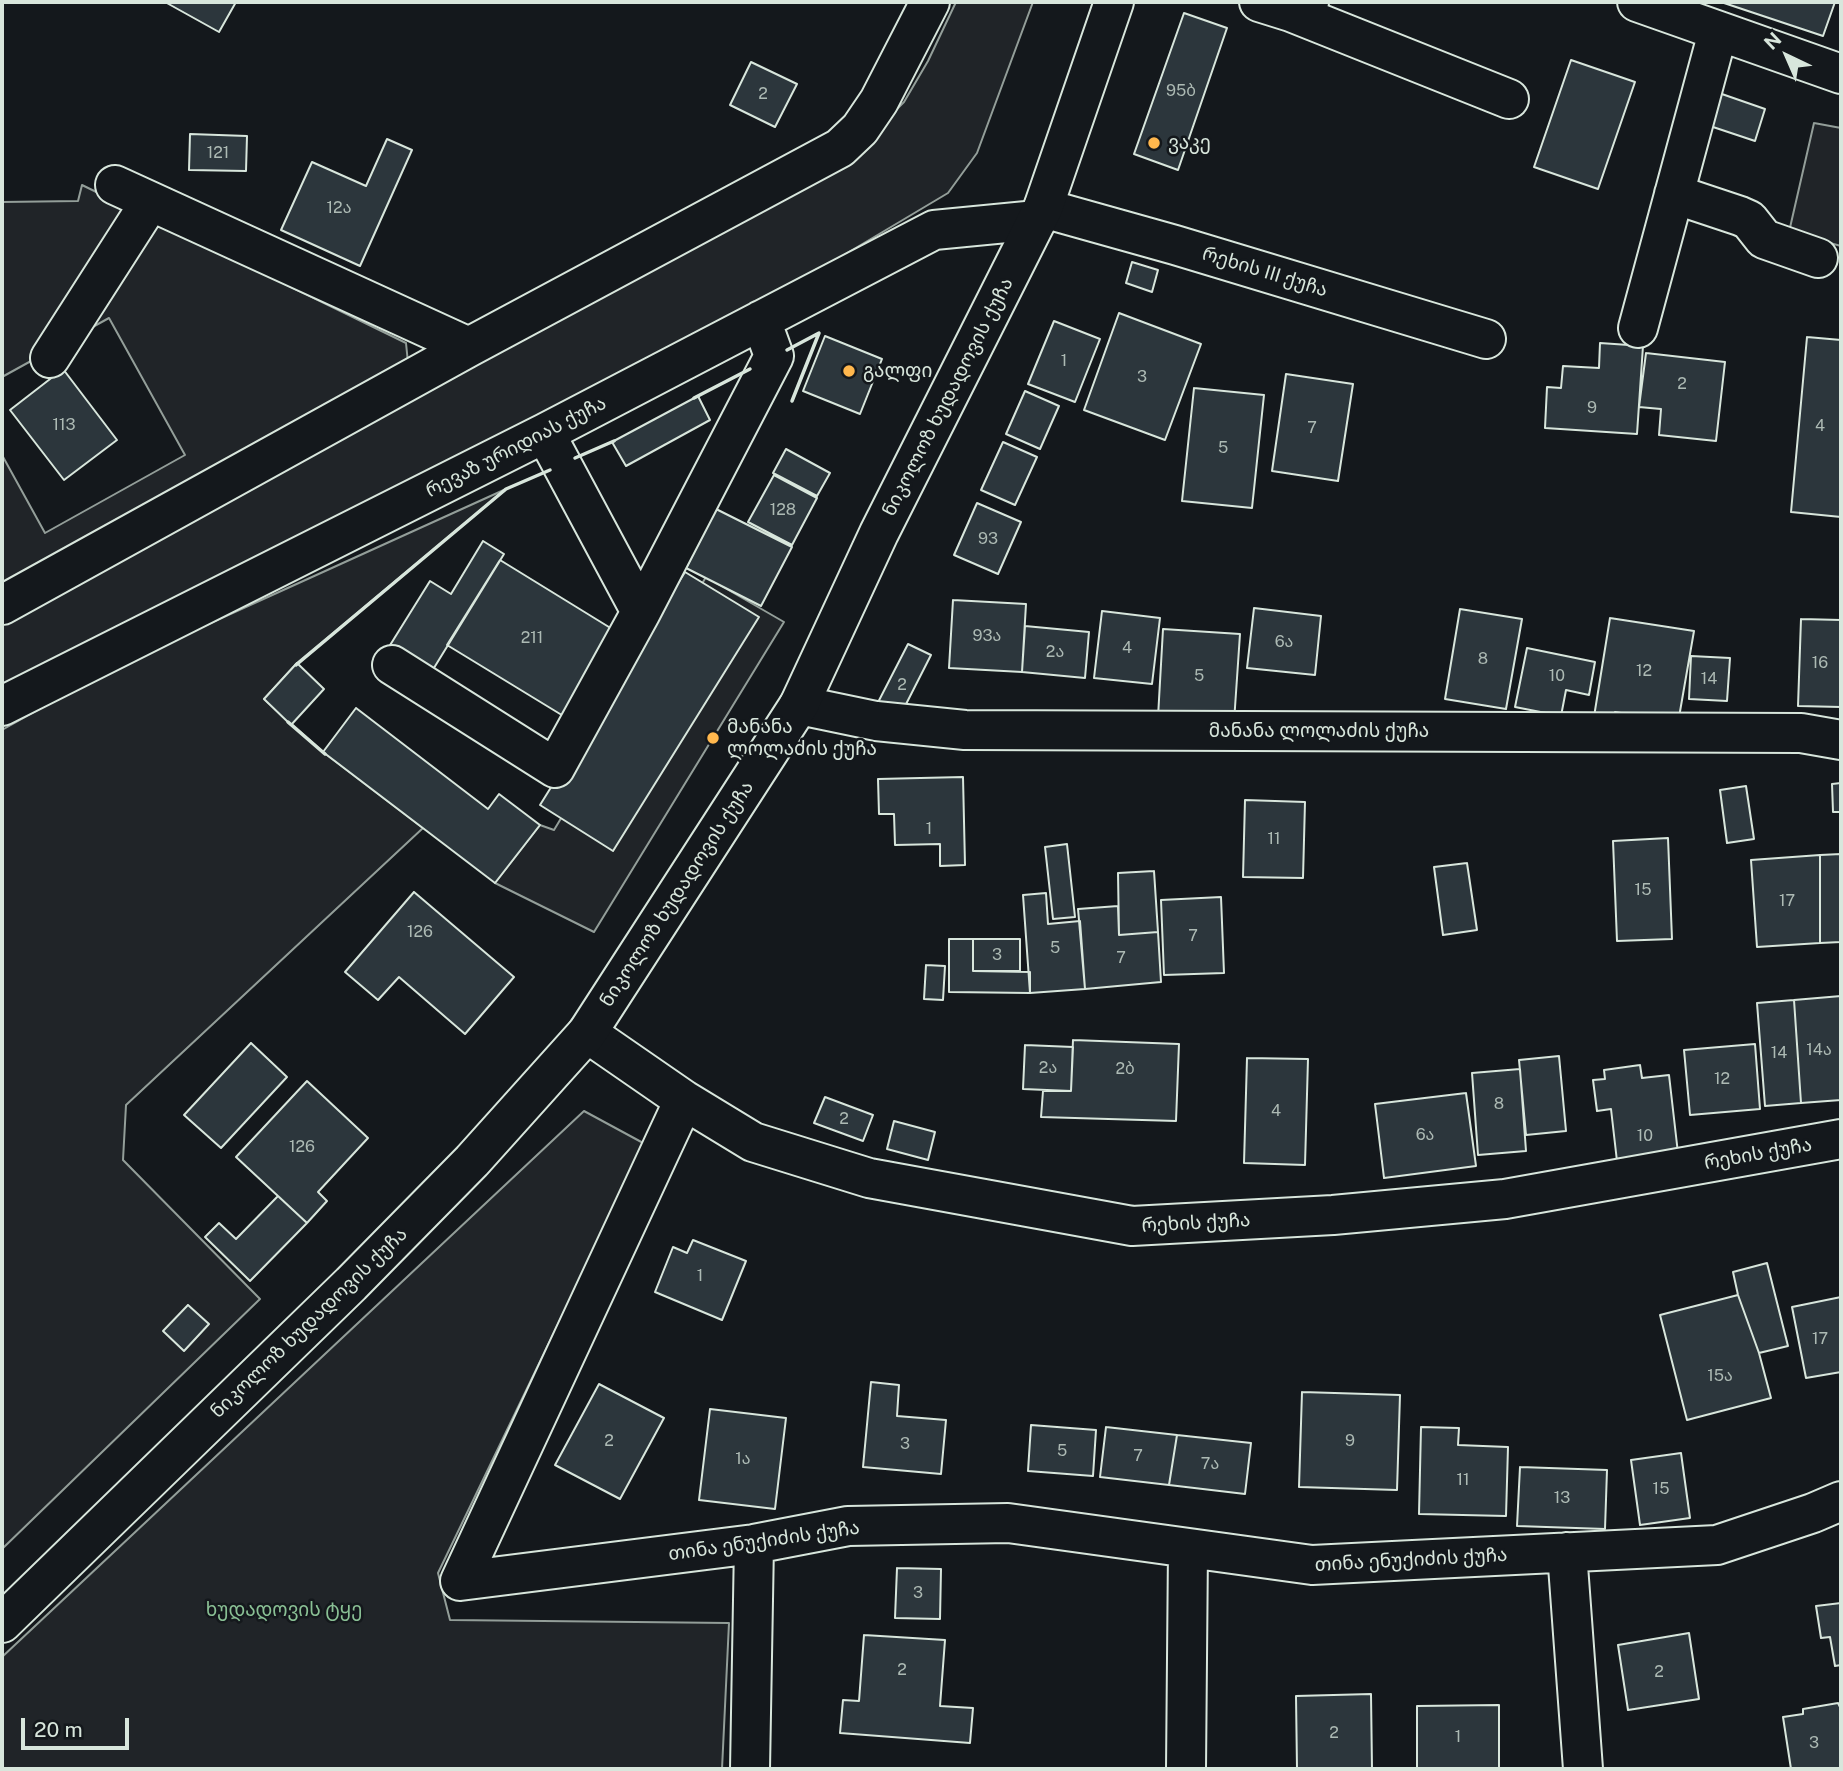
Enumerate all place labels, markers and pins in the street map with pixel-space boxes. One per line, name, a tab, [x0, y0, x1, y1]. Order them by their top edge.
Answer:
place label: ვაკე	[1168, 132, 1211, 154]
marker: ვაკე	[1146, 135, 1162, 151]
place label: გალფი	[863, 360, 932, 382]
marker: გალფი	[841, 363, 857, 379]
place label: მანანა ლოლაძის ქუჩა	[727, 716, 877, 760]
marker: მანანა ლოლაძის ქუჩა	[705, 730, 721, 746]

